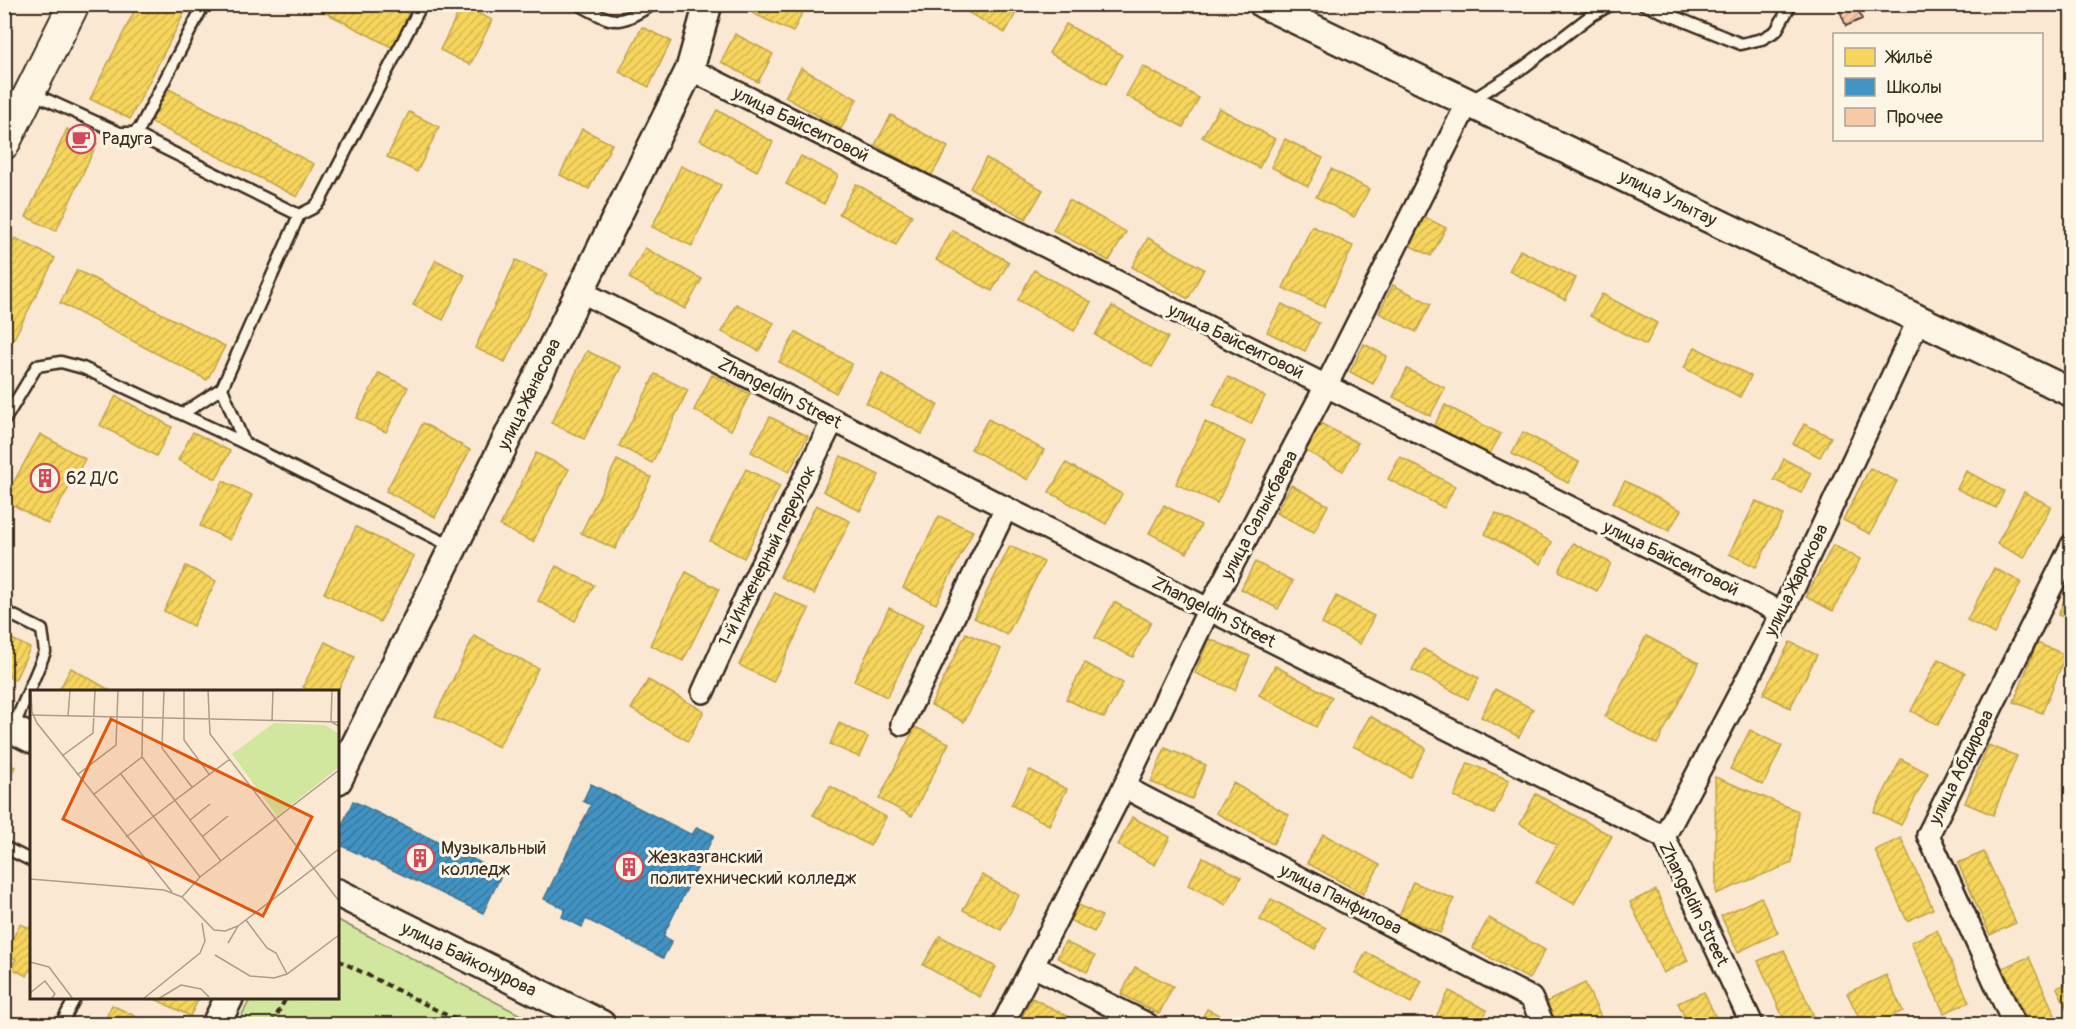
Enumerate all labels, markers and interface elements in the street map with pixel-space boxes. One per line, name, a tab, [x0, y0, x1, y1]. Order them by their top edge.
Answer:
legend	[1833, 33, 2043, 141]
text: Жильё	[1884, 46, 1933, 69]
text: Школы	[1887, 76, 1942, 99]
street label: улица Байсеитовой	[728, 81, 873, 167]
text: Прочее	[1887, 106, 1943, 129]
cafe icon: Радуга	[65, 123, 97, 155]
place label: Радуга	[102, 128, 152, 151]
street label: улица Улытау	[1614, 165, 1721, 232]
street label: улица Байсеитовой	[1163, 298, 1308, 384]
street label: улица Жанасова	[492, 335, 566, 455]
street label: Zhangeldin Street	[714, 352, 846, 435]
street label: улица Салыкбаева	[1215, 447, 1303, 585]
building icon: 62 Д/С	[29, 462, 61, 494]
street label: 1-й Инженерный переулок	[714, 462, 821, 650]
place label: 62 Д/С	[66, 467, 119, 490]
street label: улица Байсеитовой	[1598, 515, 1743, 601]
street label: улица Жарокова	[1759, 520, 1834, 641]
street label: Zhangeldin Street	[1148, 571, 1280, 654]
inset map	[30, 690, 339, 999]
street label: улица Абдирова	[1923, 706, 1999, 829]
place label: Музыкальный колледж	[441, 837, 547, 881]
street label: Zhangeldin Street	[1653, 838, 1734, 971]
building icon: Музыкальный колледж	[404, 842, 436, 874]
place label: Жезказганский политехнический колледж	[647, 846, 857, 890]
building icon: Жезказганский политехнический колледж	[613, 851, 645, 883]
street label: улица Панфилова	[1275, 858, 1406, 940]
street label: улица Байконурова	[397, 916, 540, 1002]

